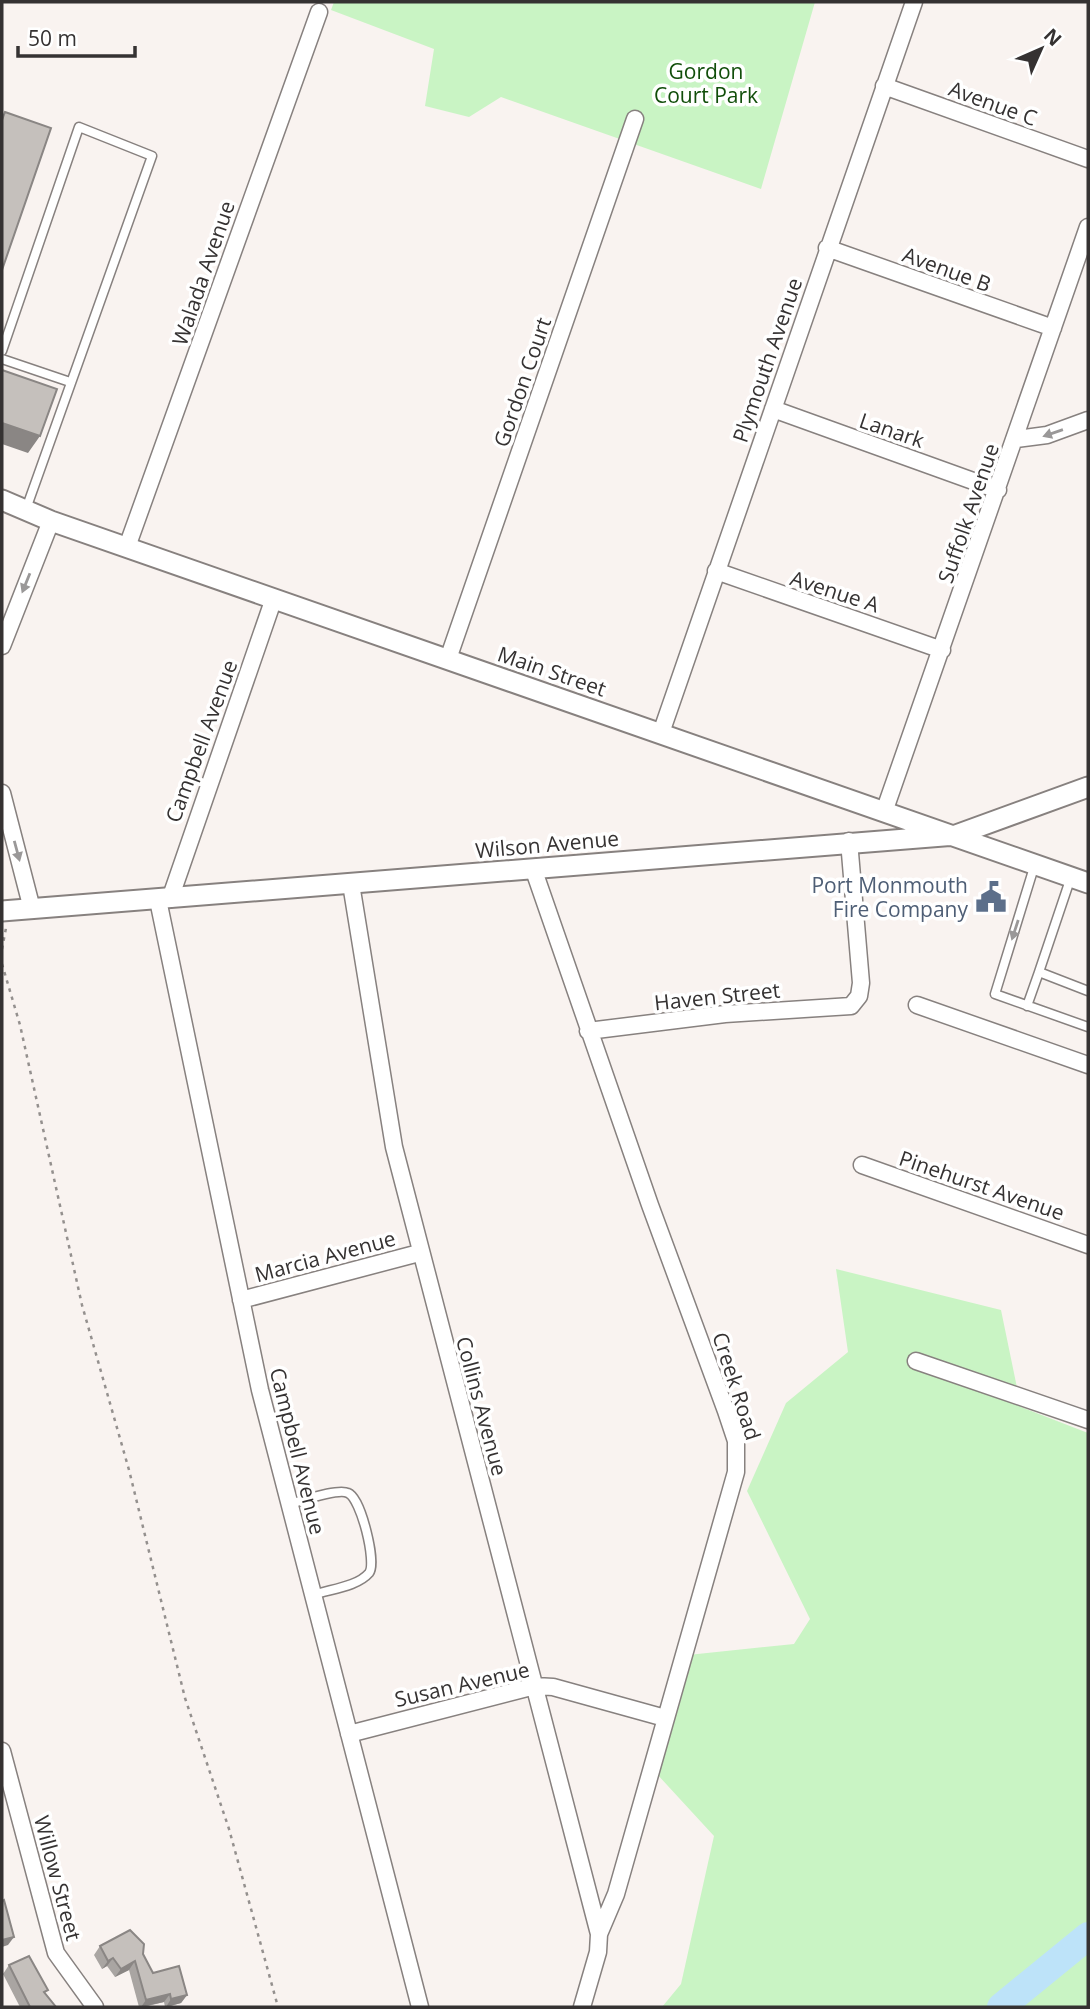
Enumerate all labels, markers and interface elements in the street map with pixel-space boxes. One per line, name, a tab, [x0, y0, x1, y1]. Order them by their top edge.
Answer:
scale bar	[18, 14, 135, 58]
north arrow	[1006, 14, 1076, 84]
text: N	[1038, 22, 1068, 52]
text: 50 m	[28, 24, 77, 52]
park label: Gordon Court Park	[654, 57, 758, 109]
street label: Avenue C	[945, 74, 1041, 132]
street label: Walada Avenue	[165, 197, 241, 349]
street label: Avenue B	[899, 240, 995, 298]
street label: Plymouth Avenue	[726, 274, 808, 446]
street label: Gordon Court	[487, 314, 557, 450]
street label: Lanark	[856, 406, 928, 454]
one-way arrow	[1042, 428, 1063, 439]
street label: Suffolk Avenue	[931, 439, 1005, 587]
street label: Avenue A	[787, 563, 884, 619]
one-way arrow	[20, 573, 31, 594]
street label: Main Street	[494, 639, 610, 703]
street label: Campbell Avenue	[159, 656, 243, 826]
street label: Wilson Avenue	[474, 824, 620, 864]
one-way arrow	[12, 840, 23, 862]
place label: Port Monmouth Fire Company	[811, 871, 968, 923]
public building icon: Port Monmouth Fire Company	[974, 880, 1008, 914]
one-way arrow	[1009, 919, 1020, 940]
street label: Haven Street	[653, 975, 781, 1017]
street label: Pinehurst Avenue	[896, 1144, 1068, 1226]
street label: Marcia Avenue	[251, 1224, 399, 1288]
street label: Creek Road	[706, 1328, 768, 1444]
street label: Collins Avenue	[450, 1333, 514, 1479]
street label: Campbell Avenue	[264, 1365, 332, 1537]
street label: Susan Avenue	[392, 1655, 532, 1713]
street label: Willow Street	[28, 1812, 88, 1944]

